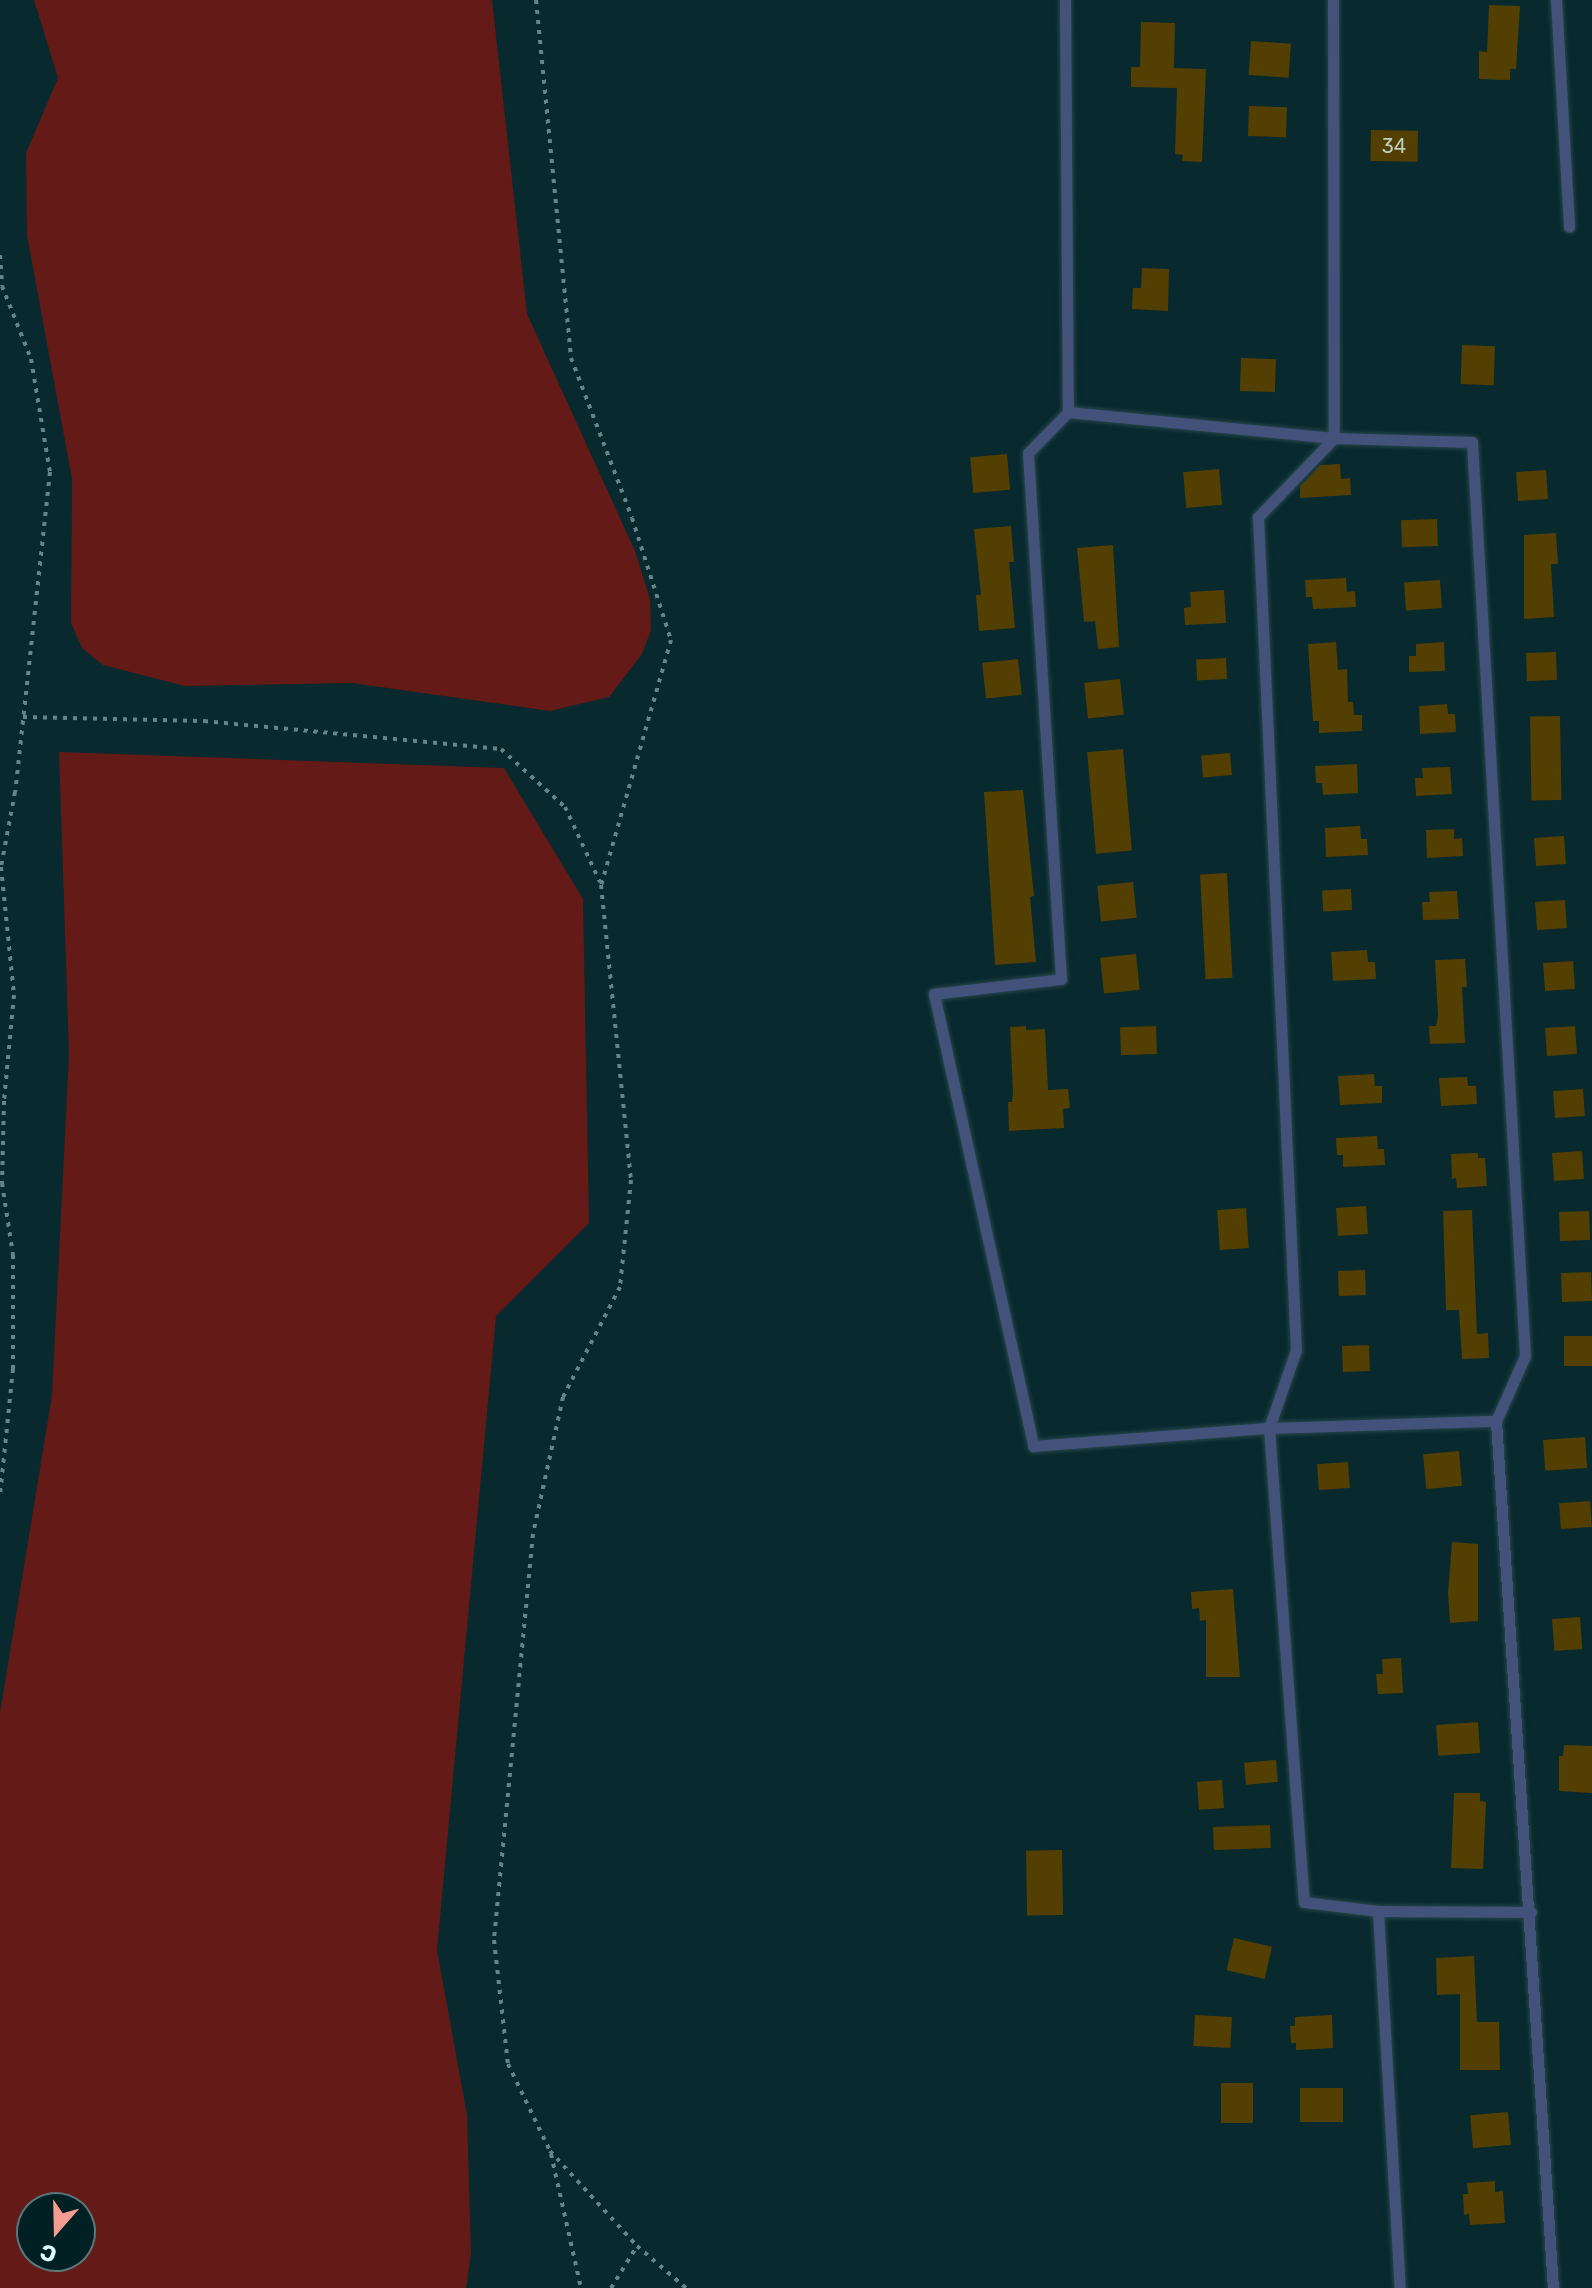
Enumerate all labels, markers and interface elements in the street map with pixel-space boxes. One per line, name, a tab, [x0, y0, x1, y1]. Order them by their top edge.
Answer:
house number: 34	[1382, 134, 1406, 158]
north arrow	[16, 2192, 96, 2272]
text: С	[36, 2238, 60, 2268]

